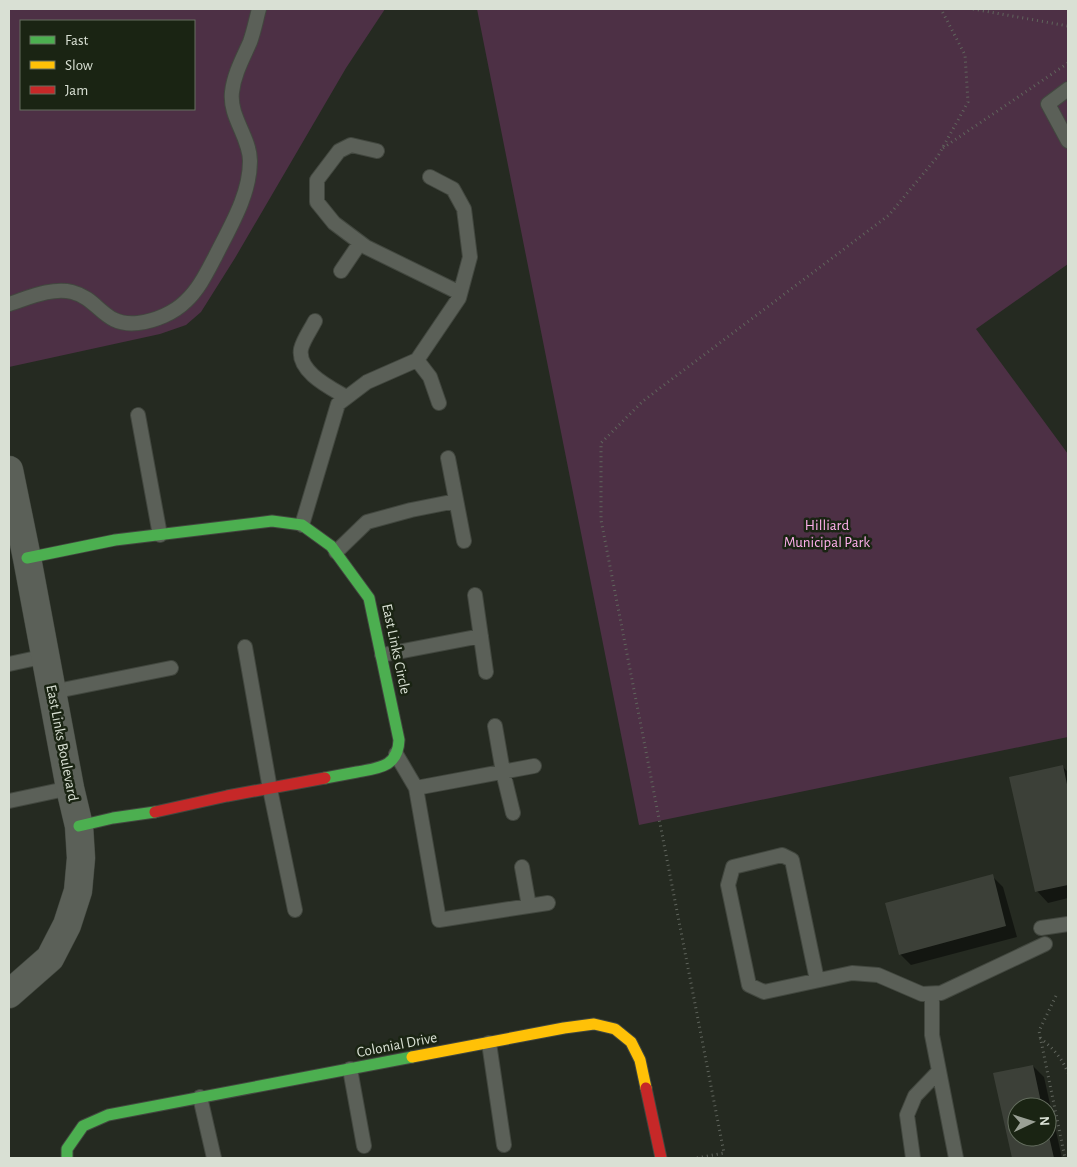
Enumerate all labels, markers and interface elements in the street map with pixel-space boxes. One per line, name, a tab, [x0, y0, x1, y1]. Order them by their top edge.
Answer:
legend	[20, 20, 195, 110]
text: Fast	[65, 33, 89, 48]
text: Slow	[65, 58, 93, 73]
text: Jam	[65, 83, 88, 98]
park label: Hilliard Municipal Park	[784, 518, 870, 550]
street label: East Links Circle	[379, 603, 413, 696]
street label: East Links Boulevard	[43, 684, 81, 803]
street label: Colonial Drive	[356, 1030, 438, 1060]
north arrow	[1007, 1097, 1057, 1147]
text: N	[1037, 1116, 1051, 1127]

